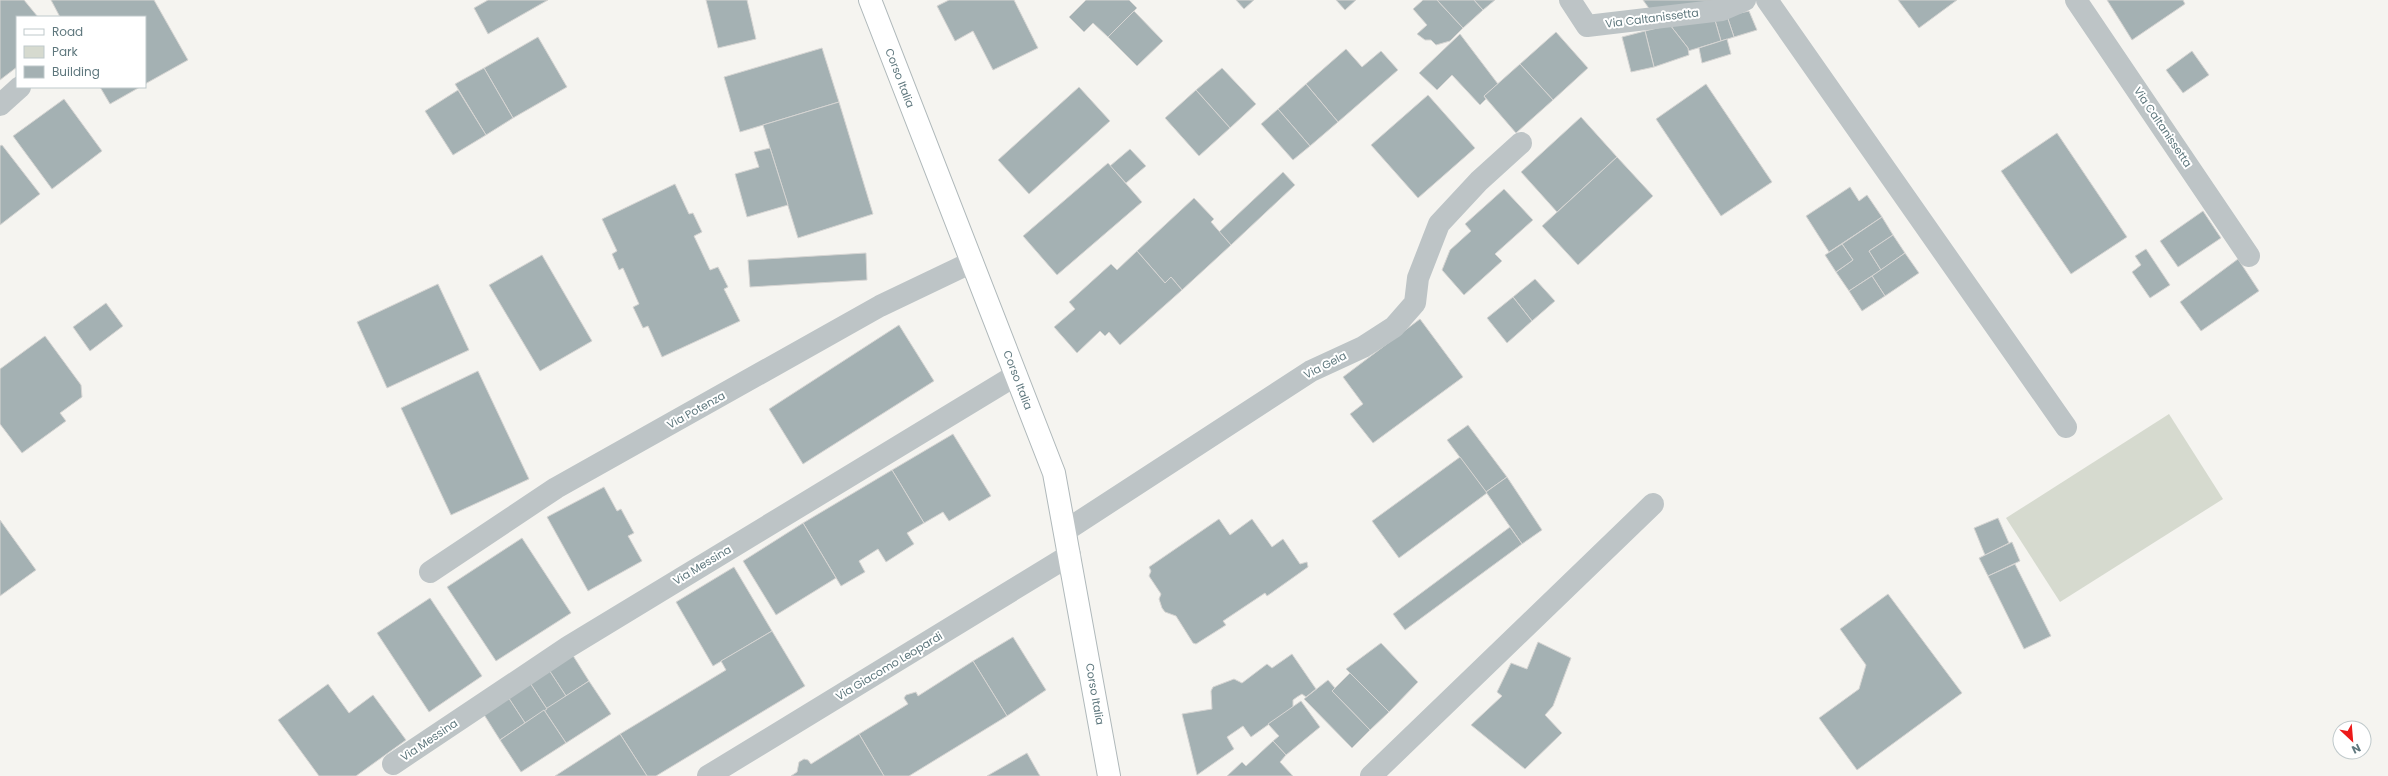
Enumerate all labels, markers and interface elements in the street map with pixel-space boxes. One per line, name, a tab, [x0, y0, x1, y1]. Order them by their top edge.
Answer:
street label: Via Caltanissetta	[1604, 4, 1700, 32]
legend	[16, 16, 146, 88]
text: Road	[52, 23, 83, 40]
text: Park	[52, 43, 79, 60]
street label: Corso Italia	[881, 46, 919, 110]
text: Building	[52, 63, 100, 80]
street label: Via Caltanissetta	[2130, 84, 2196, 170]
street label: Via Gela	[1301, 347, 1349, 383]
street label: Corso Italia	[999, 348, 1037, 412]
street label: Via Potenza	[664, 387, 728, 433]
street label: Via Messina	[670, 541, 734, 589]
street label: Via Giacomo Leopardi	[833, 628, 946, 704]
street label: Corso Italia	[1082, 662, 1108, 726]
street label: Via Messina	[397, 715, 461, 765]
north arrow	[2332, 720, 2372, 760]
text: N	[2349, 740, 2364, 758]

